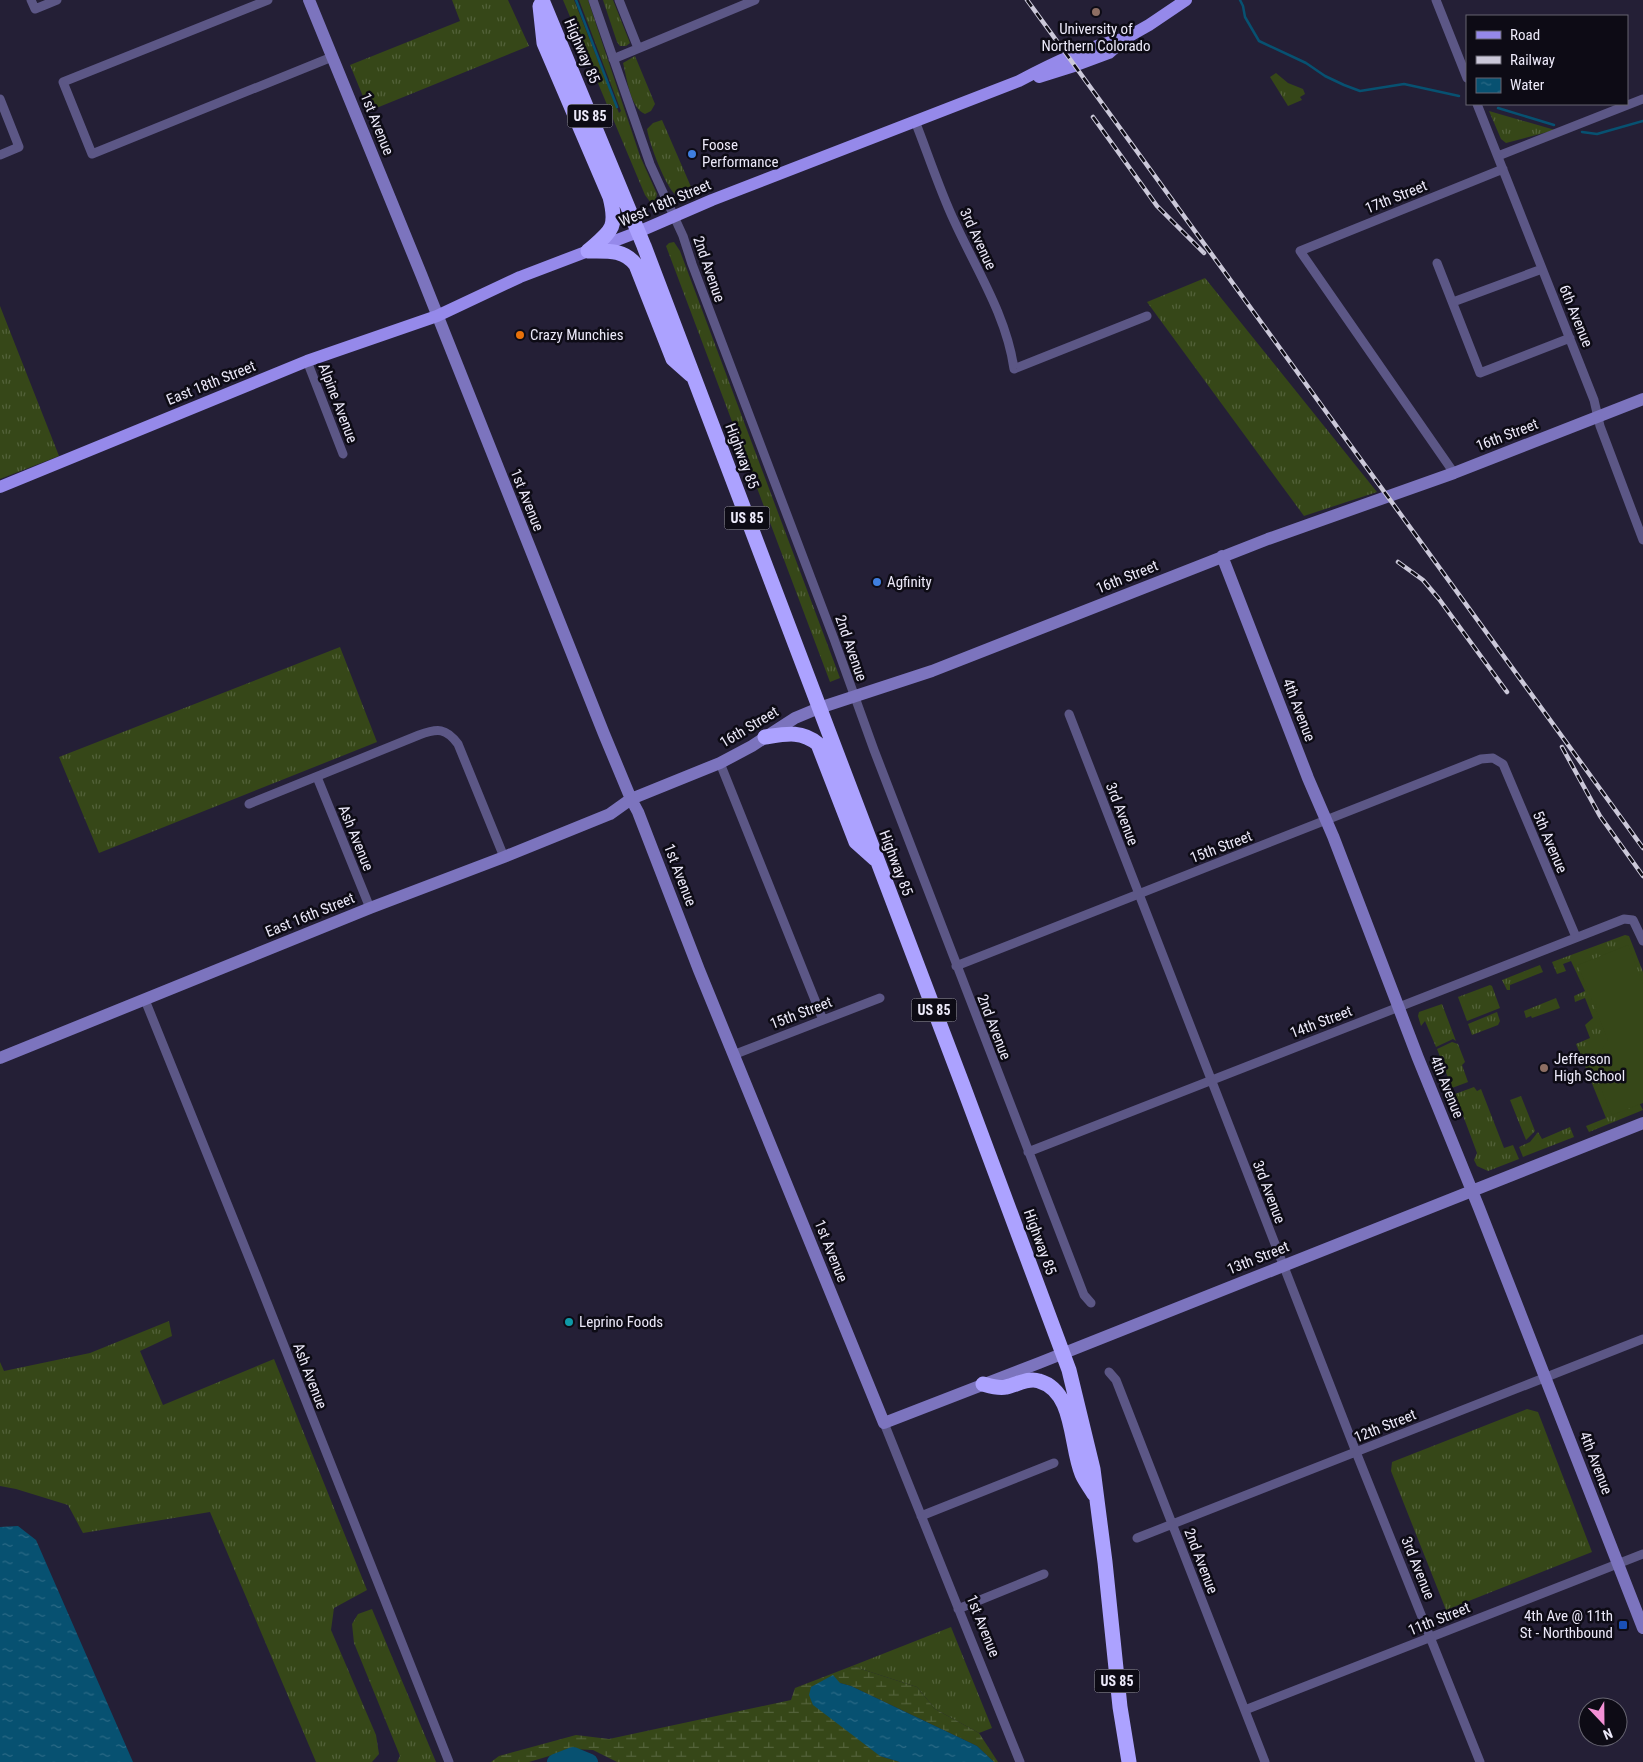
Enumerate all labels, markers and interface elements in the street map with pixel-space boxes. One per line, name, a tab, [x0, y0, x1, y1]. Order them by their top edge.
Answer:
marker: University of Northern Colorado	[1090, 6, 1102, 18]
legend	[1466, 15, 1628, 105]
street label: Highway 85	[560, 16, 604, 86]
place label: University of Northern Colorado	[1041, 20, 1151, 55]
text: Road	[1510, 26, 1540, 44]
text: Railway	[1510, 51, 1555, 69]
text: Water	[1510, 76, 1545, 94]
street label: 1st Avenue	[356, 90, 398, 158]
road number: US 85	[568, 104, 612, 128]
place label: Foose Performance	[702, 136, 778, 171]
marker: Foose Performance	[686, 148, 698, 160]
street label: West 18th Street	[616, 176, 714, 230]
street label: 17th Street	[1362, 176, 1430, 218]
street label: 3rd Avenue	[956, 205, 1000, 273]
street label: 2nd Avenue	[689, 234, 729, 304]
street label: 6th Avenue	[1555, 282, 1597, 350]
place label: Crazy Munchies	[530, 326, 624, 344]
marker: Crazy Munchies	[514, 329, 526, 341]
street label: East 18th Street	[164, 357, 258, 409]
street label: Alpine Avenue	[315, 361, 361, 445]
street label: 16th Street	[1473, 415, 1541, 455]
street label: Highway 85	[721, 421, 763, 491]
street label: 1st Avenue	[506, 466, 548, 534]
road number: US 85	[724, 506, 770, 530]
street label: 16th Street	[1093, 556, 1161, 598]
place label: Agfinity	[887, 573, 932, 591]
marker: Agfinity	[871, 576, 883, 588]
street label: 2nd Avenue	[831, 613, 871, 683]
street label: 4th Avenue	[1279, 676, 1319, 744]
street label: 16th Street	[716, 703, 782, 751]
street label: 3rd Avenue	[1102, 780, 1142, 848]
street label: Ash Avenue	[335, 802, 377, 874]
street label: 5th Avenue	[1529, 808, 1571, 876]
street label: 15th Street	[1187, 827, 1255, 867]
street label: Highway 85	[875, 828, 917, 898]
street label: 1st Avenue	[660, 841, 700, 909]
street label: East 16th Street	[263, 889, 357, 941]
street label: 2nd Avenue	[973, 992, 1015, 1062]
street label: 15th Street	[767, 993, 835, 1033]
road number: US 85	[912, 998, 956, 1022]
street label: 14th Street	[1287, 1002, 1355, 1042]
place label: Jefferson High School	[1554, 1050, 1625, 1085]
street label: 4th Avenue	[1426, 1053, 1468, 1121]
marker: Jefferson High School	[1538, 1062, 1550, 1074]
street label: 3rd Avenue	[1249, 1158, 1289, 1226]
street label: Highway 85	[1020, 1207, 1060, 1277]
street label: 1st Avenue	[810, 1217, 852, 1285]
street label: 13th Street	[1224, 1237, 1292, 1279]
place label: Leprino Foods	[579, 1313, 663, 1331]
marker: Leprino Foods	[563, 1316, 575, 1328]
street label: Ash Avenue	[289, 1340, 331, 1412]
street label: 12th Street	[1351, 1405, 1419, 1447]
street label: 4th Avenue	[1576, 1429, 1616, 1497]
street label: 2nd Avenue	[1180, 1526, 1222, 1596]
street label: 3rd Avenue	[1397, 1534, 1439, 1602]
street label: 1st Avenue	[962, 1592, 1004, 1660]
street label: 11th Street	[1405, 1598, 1473, 1640]
place label: 4th Ave @ 11th St - Northbound	[1520, 1607, 1613, 1642]
marker: 4th Ave @ 11th St - Northbound	[1617, 1619, 1629, 1631]
road number: US 85	[1094, 1670, 1140, 1692]
north arrow	[1578, 1697, 1628, 1747]
text: N	[1601, 1725, 1615, 1743]

